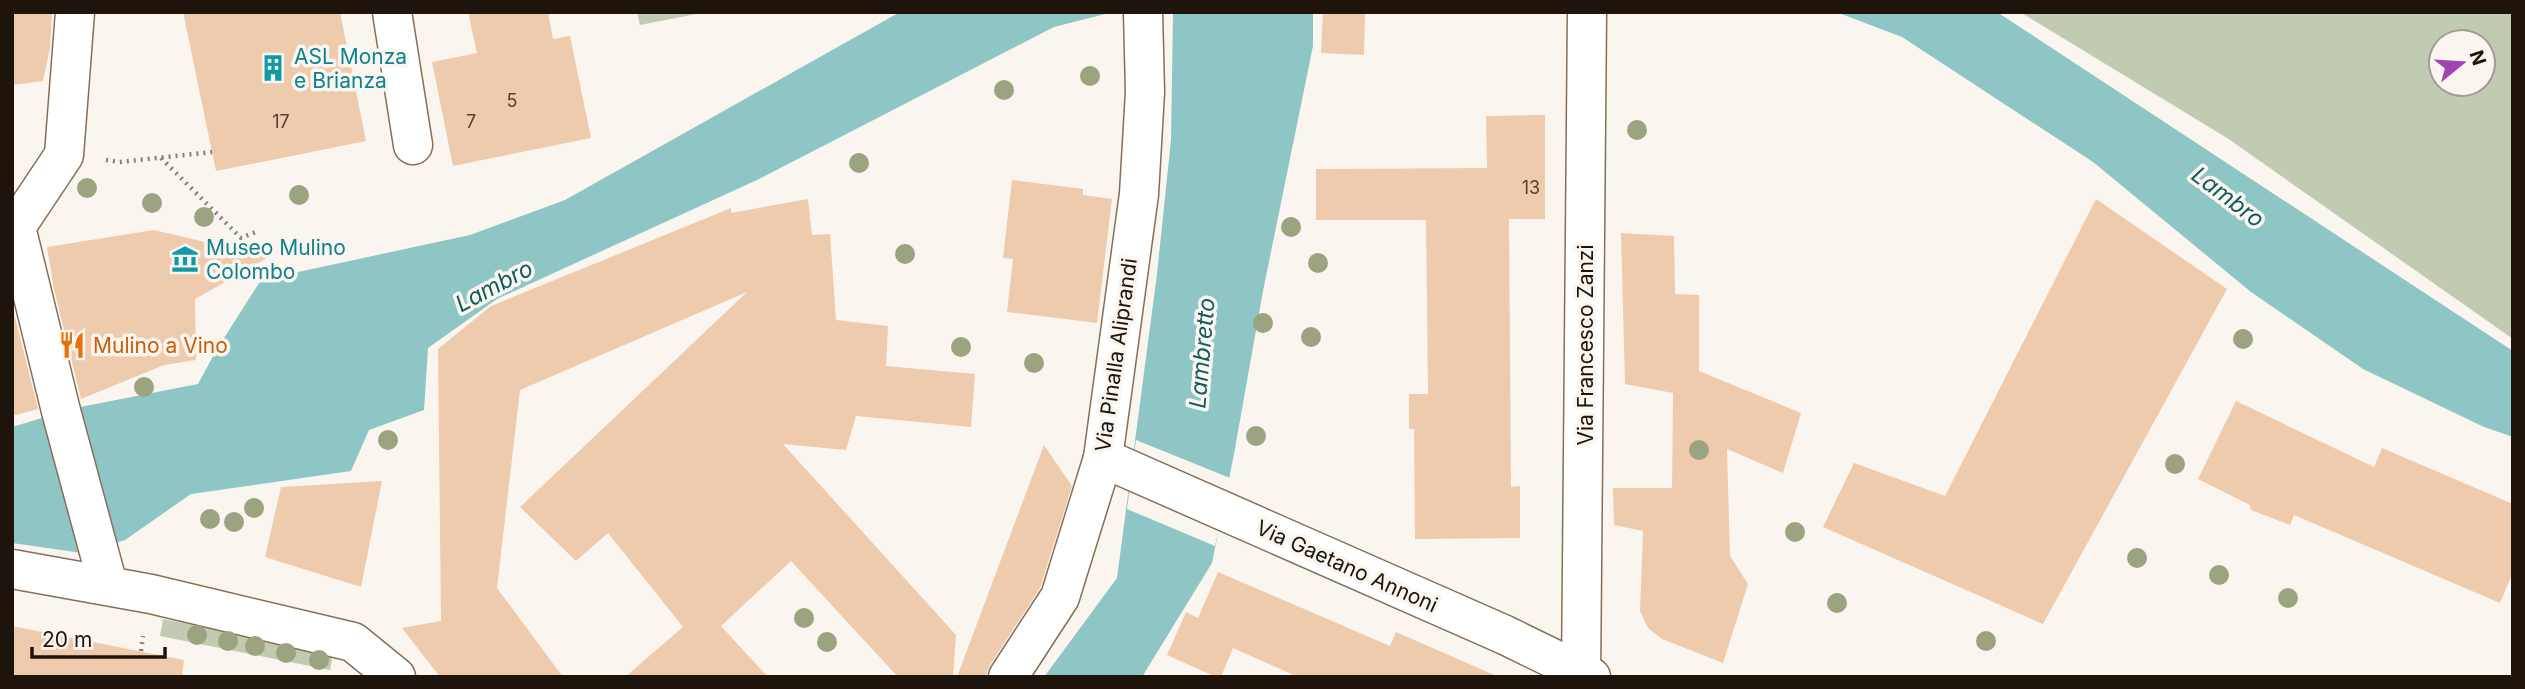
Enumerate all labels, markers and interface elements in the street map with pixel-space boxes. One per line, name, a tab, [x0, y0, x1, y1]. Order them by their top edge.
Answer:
north arrow	[2427, 28, 2497, 98]
place label: ASL Monza e Brianza	[294, 44, 407, 93]
text: N	[2465, 47, 2491, 68]
building icon: ASL Monza e Brianza	[258, 53, 288, 83]
house number: 5	[507, 90, 517, 111]
house number: 17	[272, 111, 290, 132]
house number: 7	[466, 111, 476, 132]
water label: Lambro	[2186, 161, 2270, 233]
house number: 13	[1522, 177, 1540, 198]
place label: Museo Mulino Colombo	[206, 235, 346, 284]
museum icon: Museo Mulino Colombo	[170, 244, 200, 274]
street label: Via Francesco Zanzi	[1573, 244, 1598, 446]
water label: Lambro	[451, 254, 537, 318]
street label: Via Pinalla Aliprandi	[1090, 257, 1142, 453]
water label: Lambretto	[1183, 296, 1221, 410]
restaurant icon: Mulino a Vino	[57, 330, 87, 360]
place label: Mulino a Vino	[93, 333, 228, 358]
street label: Via Gaetano Annoni	[1252, 515, 1442, 617]
scale bar	[32, 616, 164, 660]
text: 20 m	[42, 627, 92, 652]

